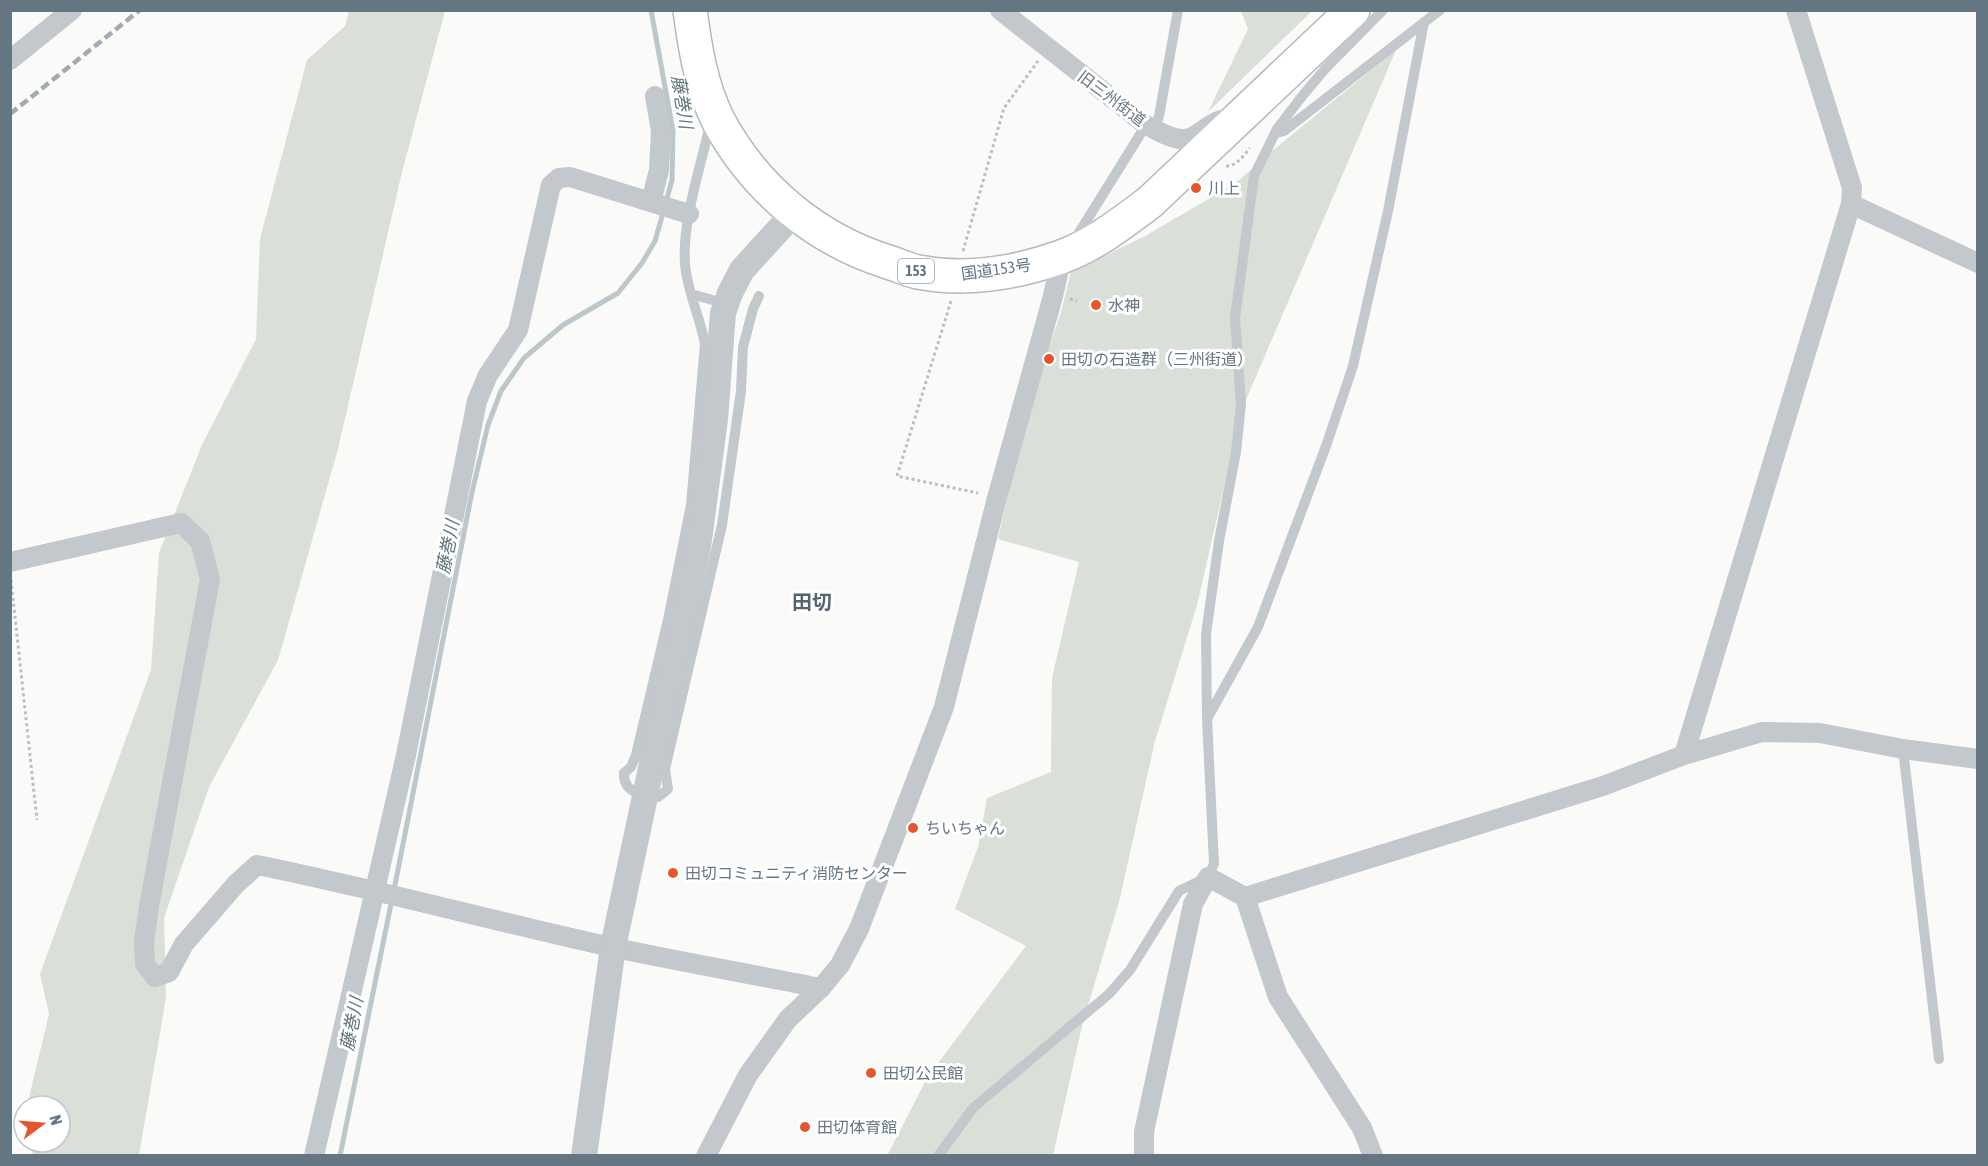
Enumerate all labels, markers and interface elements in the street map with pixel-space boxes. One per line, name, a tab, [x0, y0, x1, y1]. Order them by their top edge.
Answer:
street label: 旧三州街道	[1075, 67, 1149, 129]
water label: 藤巻川	[668, 74, 697, 132]
place label: 川上	[1208, 179, 1240, 197]
marker: 川上	[1189, 181, 1203, 195]
street label: 国道153号	[960, 255, 1032, 283]
road number: 153	[898, 259, 934, 283]
place label: 水神	[1108, 296, 1140, 314]
marker: 水神	[1089, 298, 1103, 312]
place label: 田切の石造群（三州街道）	[1061, 350, 1253, 368]
marker: 田切の石造群（三州街道）	[1042, 352, 1056, 366]
water label: 藤巻川	[432, 516, 463, 575]
district label: 田切	[792, 590, 832, 613]
place label: ちいちゃん	[925, 819, 1005, 837]
marker: ちいちゃん	[906, 821, 920, 835]
place label: 田切コミュニティ消防センター	[685, 864, 908, 882]
marker: 田切コミュニティ消防センター	[666, 866, 680, 880]
water label: 藤巻川	[336, 993, 367, 1052]
place label: 田切公民館	[883, 1064, 963, 1082]
marker: 田切公民館	[864, 1066, 878, 1080]
north arrow	[12, 1094, 72, 1154]
text: N	[46, 1113, 66, 1127]
place label: 田切体育館	[817, 1118, 897, 1136]
marker: 田切体育館	[798, 1120, 812, 1134]

